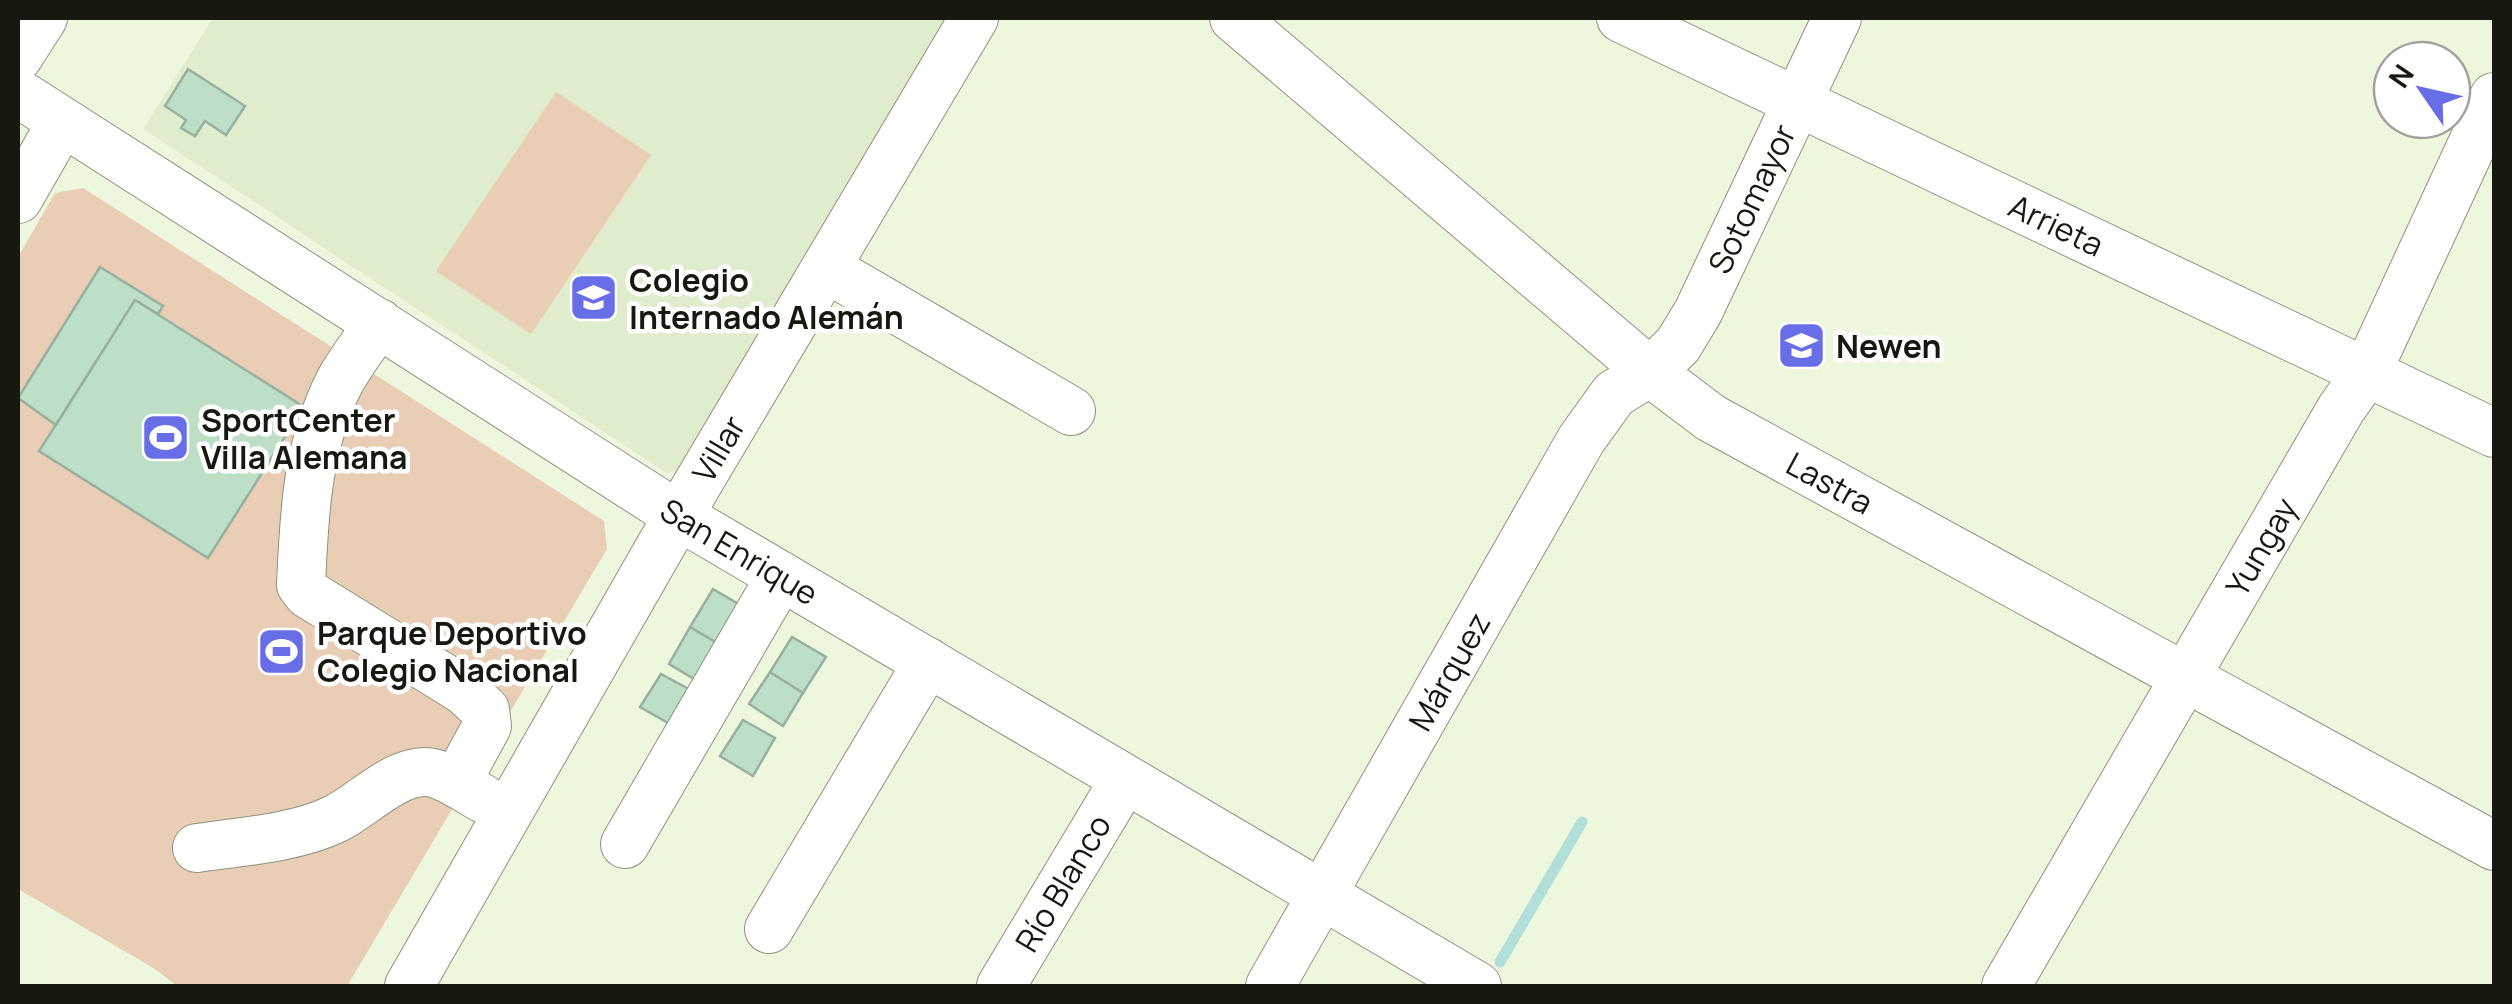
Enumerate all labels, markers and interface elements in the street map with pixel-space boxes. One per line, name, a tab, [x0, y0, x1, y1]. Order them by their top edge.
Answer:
north arrow	[2372, 40, 2472, 140]
text: N	[2379, 57, 2422, 94]
street label: Sotomayor	[1697, 117, 1806, 281]
street label: Arrieta	[2002, 184, 2111, 266]
place label: Colegio Internado Alemán	[629, 258, 904, 339]
school or university icon: Colegio Internado Alemán	[568, 272, 620, 324]
school or university icon: Newen	[1775, 320, 1827, 372]
place label: Newen	[1836, 324, 1941, 368]
place label: SportCenter Villa Alemana	[201, 398, 407, 479]
street label: Villar	[681, 407, 755, 490]
sports icon: SportCenter Villa Alemana	[140, 412, 192, 464]
street label: Lastra	[1779, 441, 1881, 524]
street label: San Enrique	[652, 488, 826, 615]
street label: Yungay	[2215, 489, 2307, 604]
street label: Márquez	[1398, 604, 1500, 739]
place label: Parque Deportivo Colegio Nacional	[317, 611, 587, 692]
sports icon: Parque Deportivo Colegio Nacional	[256, 625, 308, 677]
street label: Río Blanco	[1004, 806, 1121, 960]

